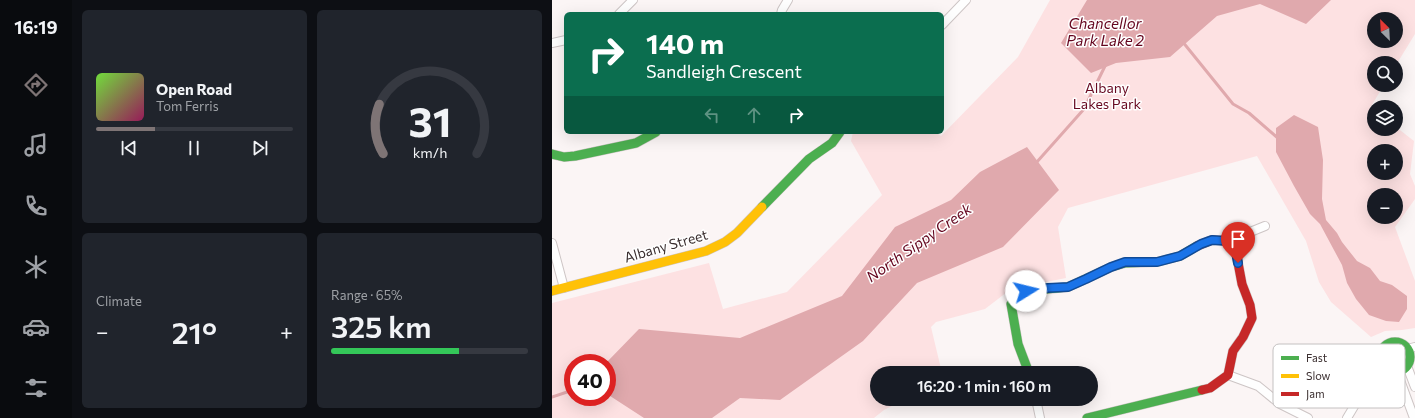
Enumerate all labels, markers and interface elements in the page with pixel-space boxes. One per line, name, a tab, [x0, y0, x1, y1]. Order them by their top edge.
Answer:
north arrow	[1367, 12, 1403, 48]
map controls	[1367, 12, 1403, 224]
water label: Chancellor Park Lake 2	[1066, 14, 1144, 49]
text: 16:19	[14, 16, 58, 38]
text: 140 m	[646, 26, 724, 60]
icon: right	[580, 28, 632, 80]
button: search	[1367, 56, 1403, 92]
text: Sandleigh Crescent	[646, 60, 802, 82]
icon: directions	[22, 71, 50, 99]
park label: Albany Lakes Park	[1073, 79, 1142, 112]
text: Open Road	[156, 80, 232, 98]
text: 31	[408, 95, 451, 146]
text: Tom Ferris	[156, 98, 219, 114]
button: layers	[1367, 100, 1403, 136]
icon: left	[701, 104, 723, 126]
icon: ahead	[743, 104, 765, 126]
icon: right	[785, 104, 807, 126]
icon: music	[22, 131, 50, 159]
icon: previous	[118, 137, 140, 159]
icon: pause	[183, 137, 205, 159]
icon: next	[249, 137, 271, 159]
text: km/h	[412, 143, 447, 161]
button: +	[1367, 144, 1403, 180]
button: −	[1367, 188, 1403, 224]
icon: phone	[22, 192, 50, 220]
water label: North Sippy Creek	[862, 199, 975, 285]
pin	[1221, 222, 1255, 263]
street label: Albany Street	[622, 225, 710, 266]
icon: arrive	[1227, 228, 1249, 250]
icon: climate	[22, 253, 50, 281]
position arrow	[1005, 270, 1047, 312]
text: Range · 65%	[331, 287, 403, 303]
text: Climate	[96, 293, 142, 309]
text: 325 km	[331, 307, 431, 344]
icon: car	[22, 313, 50, 341]
text: 21°	[172, 313, 217, 350]
text: −	[96, 318, 109, 345]
text: +	[280, 318, 293, 345]
legend	[1273, 344, 1405, 408]
text: Fast	[1306, 351, 1328, 364]
speed limit sign: 40	[564, 354, 616, 406]
text: Slow	[1306, 369, 1331, 382]
icon: filters	[22, 374, 50, 402]
text: 16:20 · 1 min · 160 m	[917, 377, 1051, 395]
text: Jam	[1306, 387, 1325, 401]

